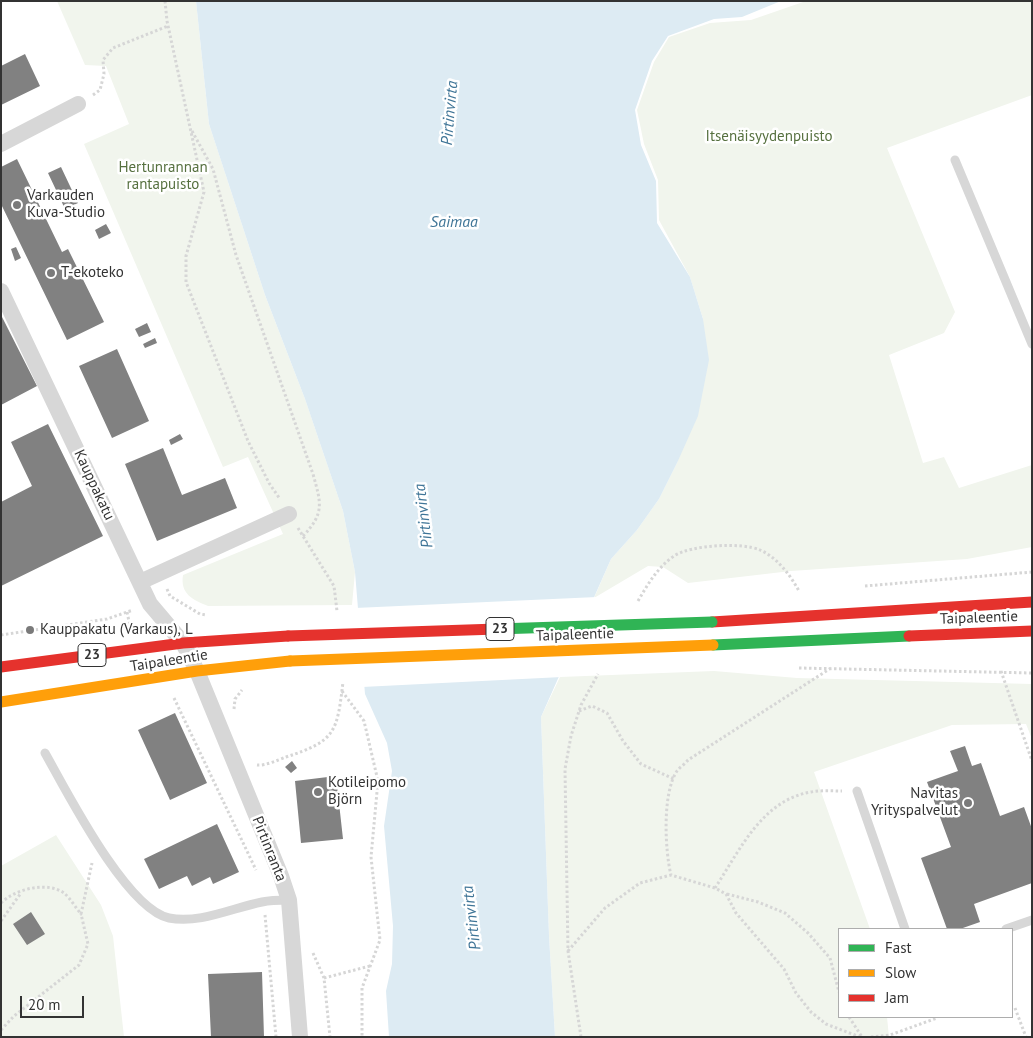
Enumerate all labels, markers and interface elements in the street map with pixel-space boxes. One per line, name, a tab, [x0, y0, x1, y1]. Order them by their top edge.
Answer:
water label: Pirtinvirta	[438, 80, 462, 146]
park label: Itsenäisyydenpuisto	[706, 128, 832, 146]
park label: Hertunrannan rantapuisto	[118, 159, 208, 194]
place label: Varkauden Kuva-Studio	[27, 187, 105, 222]
marker: Varkauden Kuva-Studio	[11, 199, 23, 211]
water label: Saimaa	[430, 212, 478, 232]
place label: T-ekoteko	[61, 264, 124, 282]
marker: T-ekoteko	[45, 267, 57, 279]
street label: Kauppakatu	[70, 447, 118, 523]
water label: Pirtinvirta	[411, 483, 437, 549]
street label: Taipaleentie	[940, 608, 1018, 628]
road number: 23	[486, 618, 514, 640]
place label: Kauppakatu (Varkaus), L	[40, 621, 193, 639]
marker: Kauppakatu (Varkaus), L	[24, 624, 36, 636]
street label: Taipaleentie	[536, 625, 614, 645]
road number: 23	[78, 644, 106, 666]
street label: Taipaleentie	[129, 646, 209, 676]
place label: Kotileipomo Björn	[328, 774, 406, 809]
place label: Navitas Yrityspalvelut	[871, 785, 958, 820]
marker: Kotileipomo Björn	[312, 786, 324, 798]
marker: Navitas Yrityspalvelut	[962, 797, 974, 809]
street label: Pirtinranta	[248, 814, 290, 884]
water label: Pirtinvirta	[459, 885, 485, 951]
legend	[838, 928, 1013, 1018]
text: Fast	[885, 938, 912, 957]
text: Slow	[885, 963, 916, 982]
scale bar	[22, 986, 86, 1018]
text: Jam	[885, 988, 909, 1007]
text: 20 m	[28, 995, 61, 1014]

